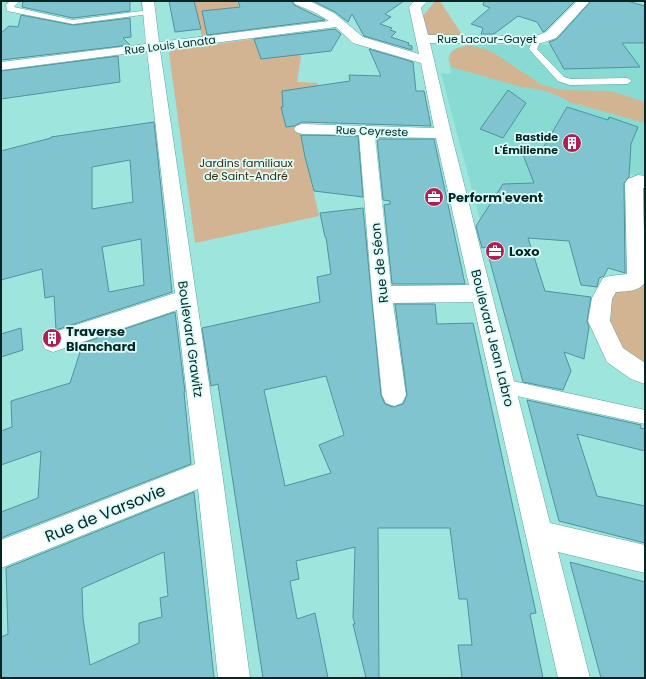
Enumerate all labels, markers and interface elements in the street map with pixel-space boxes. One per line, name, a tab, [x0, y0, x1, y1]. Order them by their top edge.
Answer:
street label: Rue Louis Lanata	[123, 31, 217, 59]
street label: Rue Lacour-Gayet	[437, 31, 537, 47]
street label: Rue Ceyreste	[336, 122, 409, 140]
place label: Bastide L'Émilienne	[495, 129, 558, 158]
building icon: Bastide L'Émilienne	[561, 132, 583, 154]
park label: Jardins familiaux de Saint-André	[199, 155, 293, 184]
office icon: Perform'event	[423, 186, 445, 208]
place label: Perform'event	[448, 188, 543, 207]
street label: Rue de Séon	[366, 222, 393, 304]
office icon: Loxo	[484, 240, 506, 262]
place label: Loxo	[509, 242, 539, 261]
street label: Boulevard Jean Labro	[466, 267, 519, 409]
street label: Boulevard Grawitz	[173, 280, 208, 399]
place label: Traverse Blanchard	[66, 322, 136, 356]
building icon: Traverse Blanchard	[41, 327, 63, 349]
street label: Rue de Varsovie	[41, 479, 169, 548]

